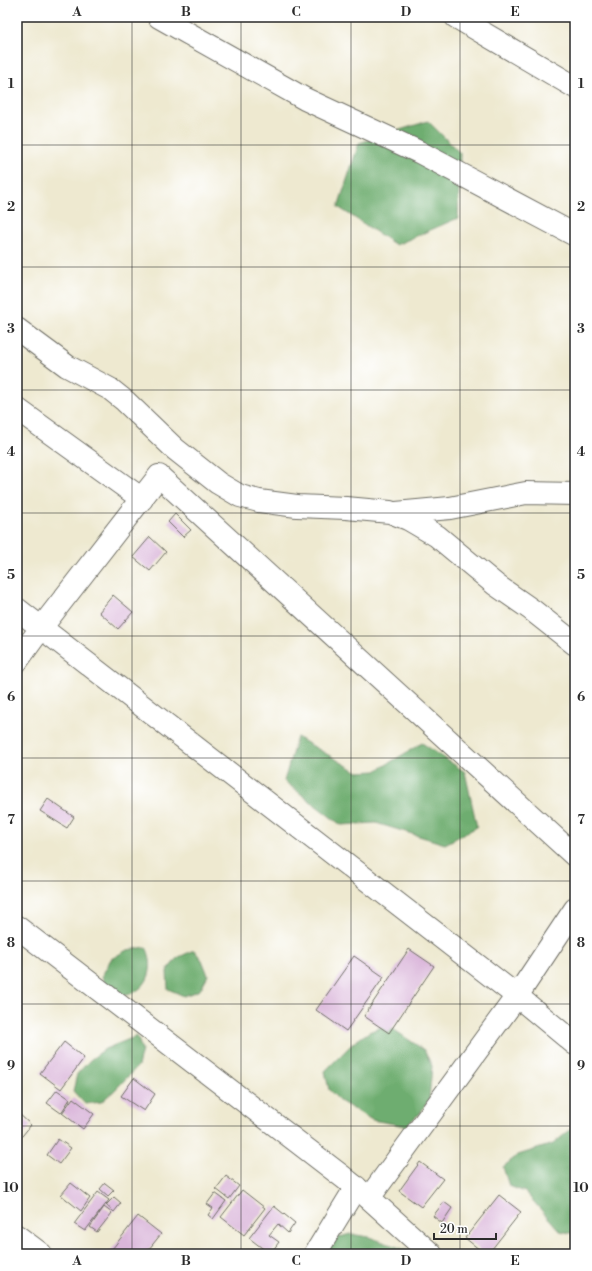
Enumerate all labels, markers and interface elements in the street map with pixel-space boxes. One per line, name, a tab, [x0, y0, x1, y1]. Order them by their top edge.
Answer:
text: A	[71, 4, 82, 20]
text: B	[181, 4, 191, 20]
text: C	[291, 4, 301, 20]
text: D	[401, 4, 411, 20]
text: E	[510, 4, 520, 20]
text: 1	[8, 76, 15, 92]
text: 1	[578, 76, 585, 92]
text: 2	[7, 199, 15, 215]
text: 2	[577, 199, 585, 215]
text: 3	[7, 321, 15, 337]
text: 3	[577, 321, 585, 337]
text: 4	[7, 444, 16, 460]
text: 4	[577, 444, 586, 460]
text: 5	[7, 567, 15, 583]
text: 5	[577, 567, 585, 583]
text: 6	[7, 689, 15, 705]
text: 6	[577, 689, 585, 705]
text: 7	[7, 812, 15, 828]
text: 7	[577, 812, 585, 828]
text: 8	[7, 935, 15, 951]
text: 8	[577, 935, 585, 951]
text: 9	[7, 1058, 15, 1074]
text: 9	[577, 1058, 585, 1074]
text: 10	[3, 1180, 19, 1196]
text: 10	[573, 1180, 589, 1196]
scale bar	[434, 1215, 496, 1241]
text: 20 m	[440, 1222, 468, 1237]
text: A	[71, 1253, 82, 1269]
text: B	[181, 1253, 191, 1269]
text: C	[291, 1253, 301, 1269]
text: D	[401, 1253, 411, 1269]
text: E	[510, 1253, 520, 1269]

